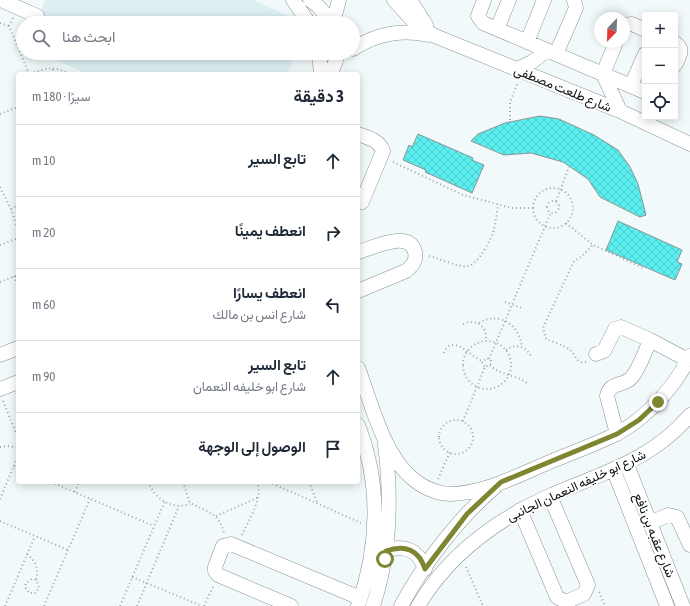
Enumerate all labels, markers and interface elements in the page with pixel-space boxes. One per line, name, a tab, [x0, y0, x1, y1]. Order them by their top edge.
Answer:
north arrow	[594, 12, 630, 48]
map controls	[642, 12, 678, 120]
button: +	[642, 12, 678, 48]
search box	[16, 16, 360, 60]
icon: search	[30, 27, 52, 49]
text: ابحث هنا	[62, 28, 116, 45]
button: −	[642, 48, 678, 84]
street label: شارع طلعت مصطفى	[511, 62, 614, 117]
button: locate	[642, 84, 678, 120]
text: 3 دقيقة	[294, 86, 344, 106]
text: سيرًا · 180 m	[32, 89, 90, 104]
text: تابع السير	[248, 150, 306, 167]
icon: ahead	[322, 150, 344, 172]
text: 10 m	[32, 153, 55, 168]
text: انعطف يمينًا	[235, 222, 306, 239]
icon: right	[322, 222, 344, 244]
text: 20 m	[32, 225, 55, 240]
text: انعطف يسارًا	[233, 284, 306, 301]
icon: left	[322, 294, 344, 316]
text: 60 m	[32, 297, 55, 312]
text: شارع انس بن مالك	[213, 307, 306, 322]
text: تابع السير	[248, 356, 306, 373]
icon: ahead	[322, 366, 344, 388]
text: 90 m	[32, 369, 55, 384]
text: شارع ابو خليفه النعمان	[193, 379, 306, 394]
route end	[649, 393, 667, 411]
text: الوصول إلى الوجهة	[198, 438, 306, 455]
icon: arrive	[322, 438, 344, 460]
street label: شارع ابو خليفه النعمان الجانبى	[504, 447, 649, 526]
street label: شارع عقبه بن نافع	[629, 491, 678, 580]
route start	[376, 550, 394, 568]

